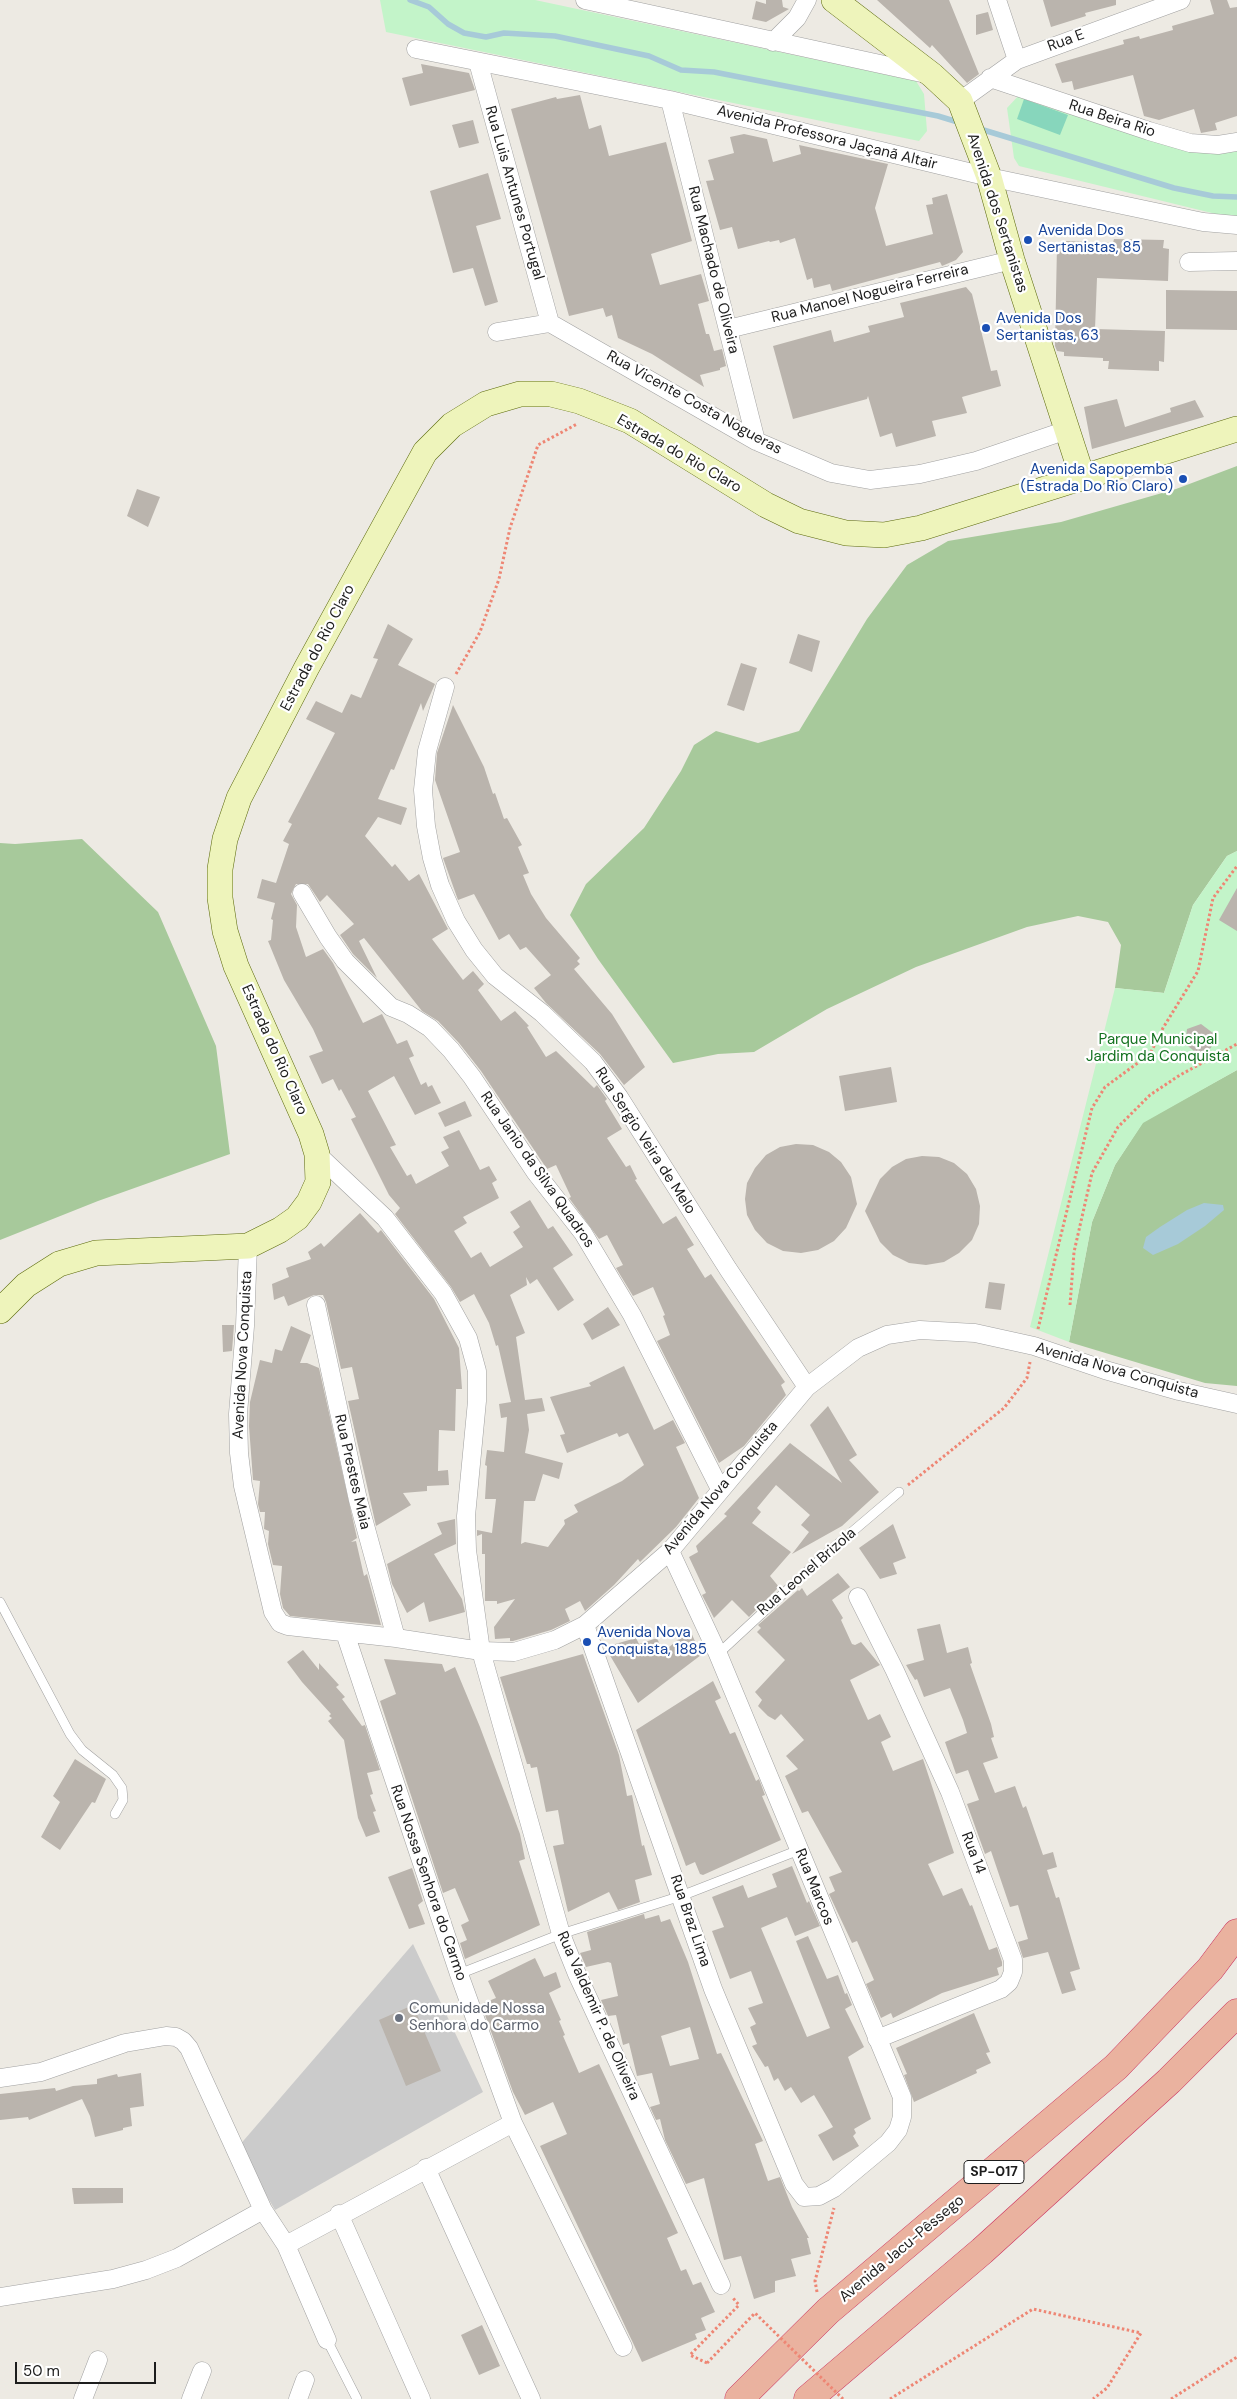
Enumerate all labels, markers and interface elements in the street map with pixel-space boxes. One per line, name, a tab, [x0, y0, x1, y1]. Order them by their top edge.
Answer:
street label: Rua E	[1045, 26, 1087, 56]
street label: Rua Beira Rio	[1066, 97, 1158, 141]
street label: Avenida Professora Jaçanã Altair	[715, 102, 939, 174]
street label: Rua Luis Antunes Portugal	[481, 104, 547, 282]
street label: Avenida dos Sertanistas	[963, 131, 1031, 295]
street label: Rua Machado de Oliveira	[683, 184, 743, 356]
place label: Avenida Dos Sertanistas, 85	[1038, 222, 1141, 257]
marker: Avenida Dos Sertanistas, 85	[1022, 234, 1034, 246]
street label: Rua Manoel Nogueira Ferreira	[770, 261, 970, 327]
place label: Avenida Dos Sertanistas, 63	[996, 310, 1099, 345]
marker: Avenida Dos Sertanistas, 63	[980, 322, 992, 334]
street label: Rua Vicente Costa Nogueras	[603, 347, 785, 459]
street label: Estrada do Rio Claro	[613, 411, 745, 497]
place label: Avenida Sapopemba (Estrada Do Rio Claro)	[1021, 461, 1173, 496]
marker: Avenida Sapopemba (Estrada Do Rio Claro)	[1177, 473, 1189, 485]
street label: Estrada do Rio Claro	[277, 582, 359, 714]
street label: Estrada do Rio Claro	[237, 982, 311, 1118]
park label: Parque Municipal Jardim da Conquista	[1086, 1031, 1230, 1066]
street label: Rua Sergio Veira de Melo	[591, 1064, 699, 1218]
street label: Rua Janio da Silva Quadros	[476, 1088, 598, 1252]
street label: Avenida Nova Conquista	[230, 1270, 256, 1440]
street label: Avenida Nova Conquista	[1033, 1339, 1201, 1403]
street label: Rua Prestes Maia	[330, 1413, 374, 1531]
street label: Avenida Nova Conquista	[660, 1418, 782, 1558]
street label: Rua Leonel Brizola	[754, 1524, 860, 1620]
place label: Avenida Nova Conquista, 1885	[597, 1624, 707, 1659]
marker: Avenida Nova Conquista, 1885	[581, 1636, 593, 1648]
street label: Rua Nossa Senhora do Carmo	[386, 1783, 470, 1983]
street label: Rua 14	[957, 1829, 989, 1877]
street label: Rua Marcos	[791, 1846, 837, 1928]
street label: Rua Braz Lima	[666, 1873, 714, 1969]
street label: Rua Valdemir P. de Oliveira	[553, 1929, 643, 2103]
place label: Comunidade Nossa Senhora do Carmo	[409, 2000, 545, 2035]
marker: Comunidade Nossa Senhora do Carmo	[393, 2012, 405, 2024]
road number: SP-017	[964, 2160, 1024, 2184]
street label: Avenida Jacu-Pêssego	[836, 2192, 968, 2306]
scale bar	[18, 2352, 159, 2384]
text: 50 m	[23, 2361, 60, 2381]

